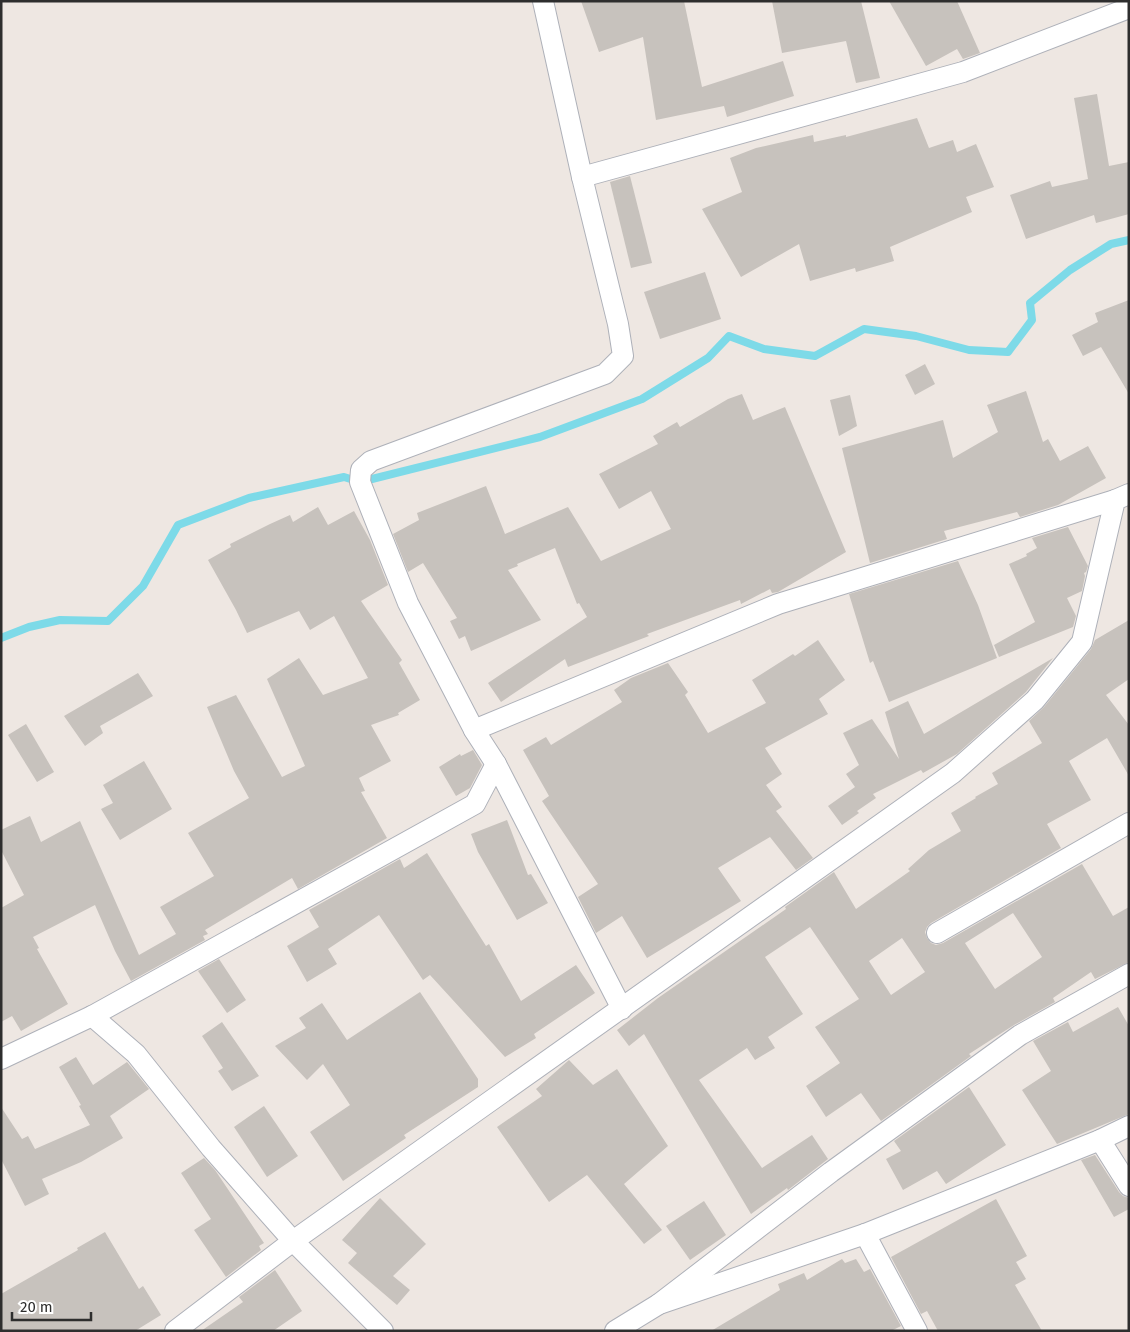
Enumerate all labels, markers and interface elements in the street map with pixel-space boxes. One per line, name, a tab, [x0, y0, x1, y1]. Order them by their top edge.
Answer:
scale bar	[12, 1290, 91, 1322]
text: 20 m	[20, 1298, 53, 1316]

